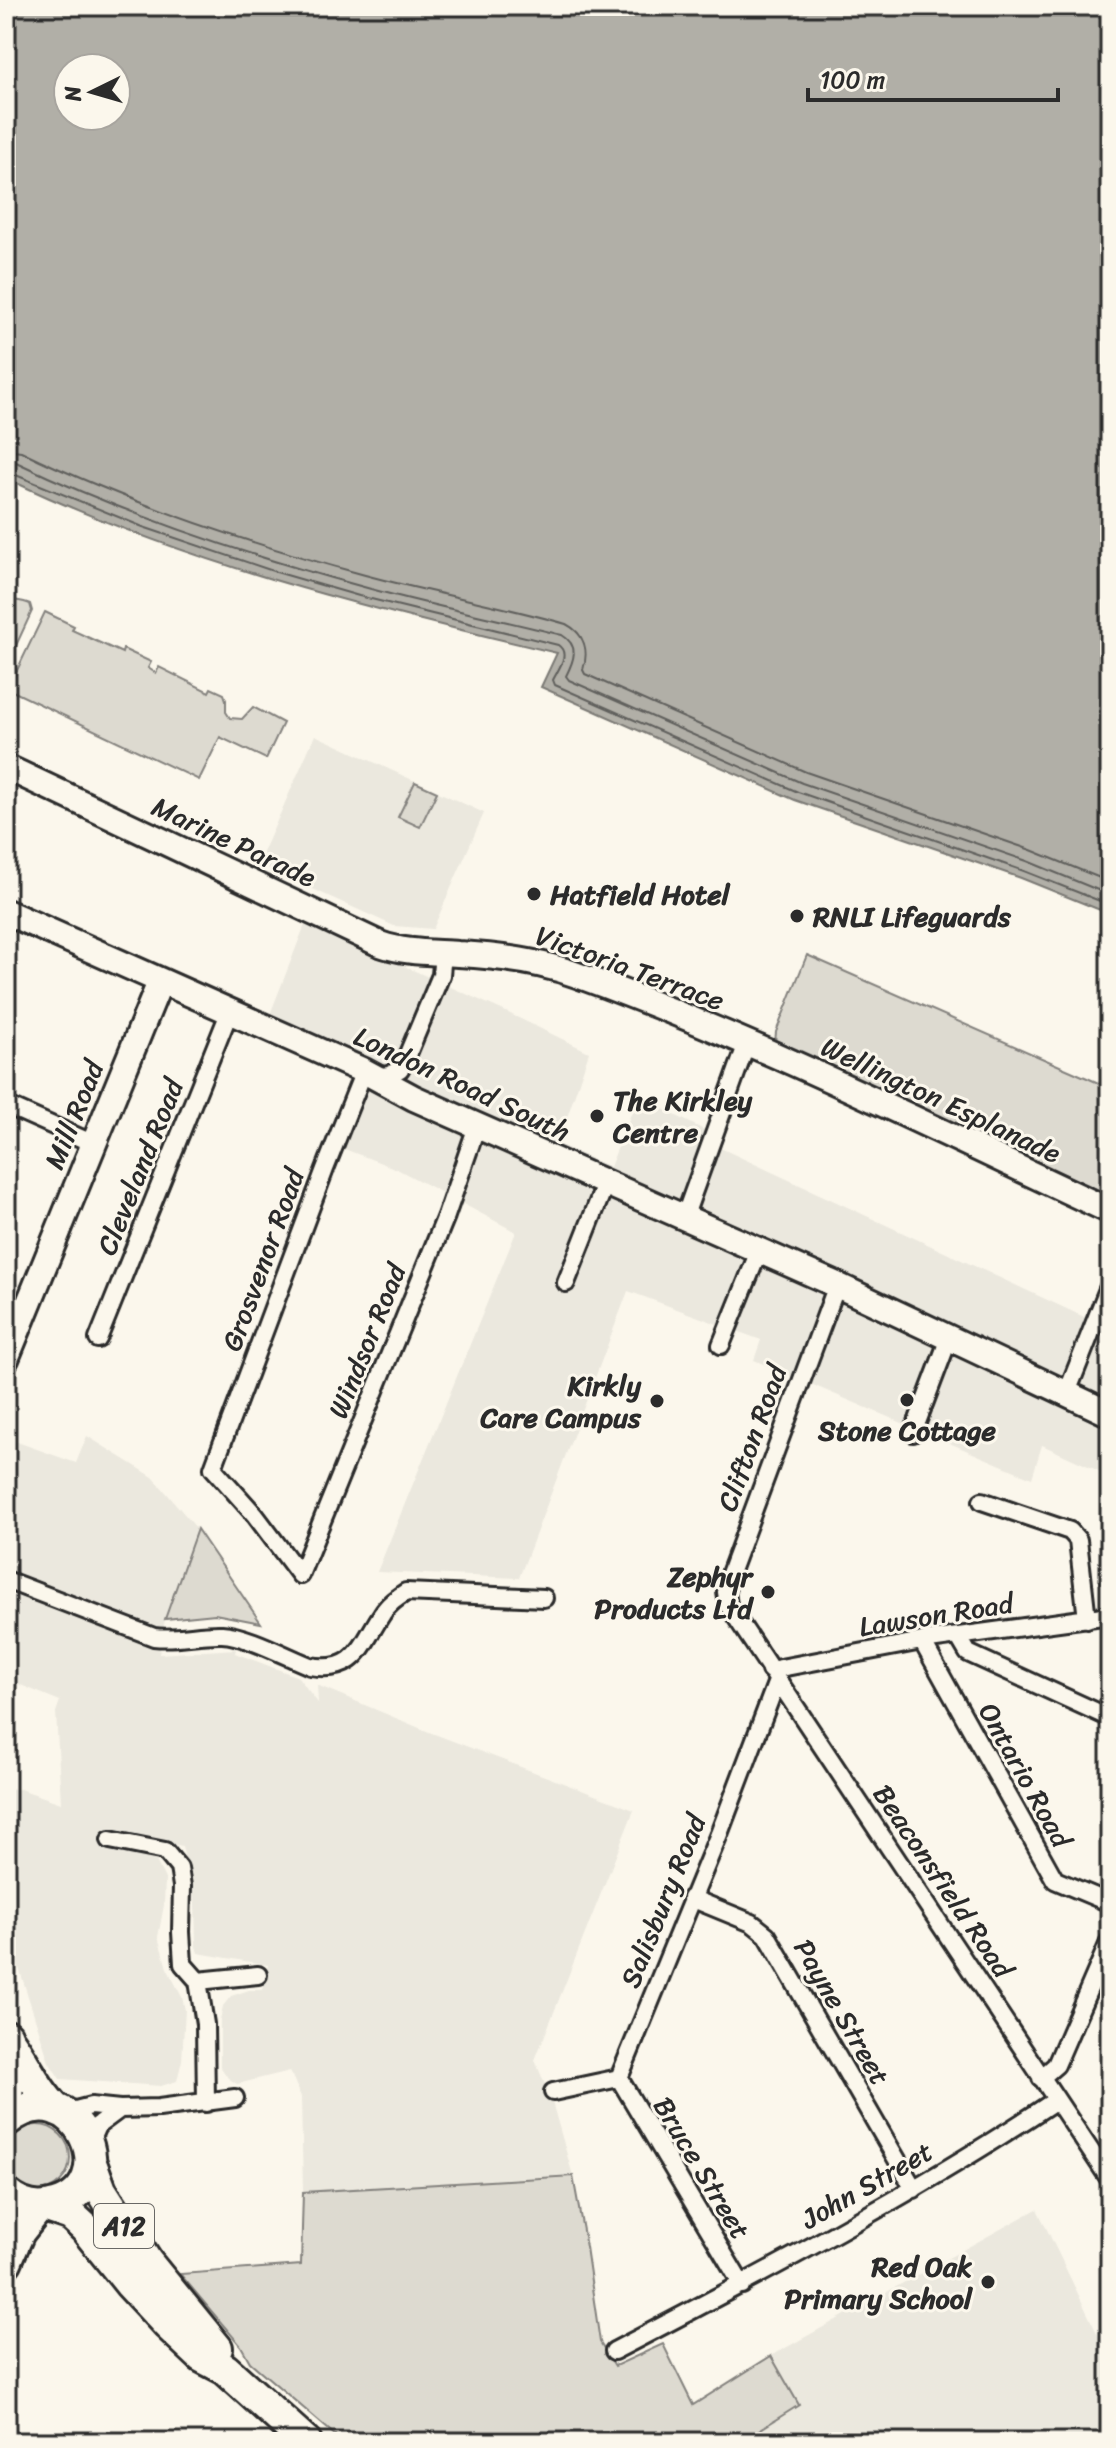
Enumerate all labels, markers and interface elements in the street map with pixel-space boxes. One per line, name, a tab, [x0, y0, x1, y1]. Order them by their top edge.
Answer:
north arrow	[52, 52, 132, 132]
scale bar	[808, 52, 1058, 102]
text: 100 m	[820, 59, 885, 101]
text: N	[52, 84, 93, 104]
street label: Marine Parade	[144, 782, 324, 902]
place label: Hatfield Hotel	[550, 870, 731, 919]
marker: Hatfield Hotel	[525, 885, 543, 903]
place label: RNLI Lifeguards	[812, 892, 1012, 941]
marker: RNLI Lifeguards	[788, 907, 806, 925]
street label: Victoria Terrace	[529, 911, 731, 1025]
street label: London Road South	[345, 1012, 579, 1156]
street label: Wellington Esplanade	[813, 1023, 1069, 1177]
street label: Mill Road	[30, 1051, 119, 1177]
street label: Cleveland Road	[82, 1069, 198, 1263]
place label: The Kirkley Centre	[612, 1076, 753, 1157]
marker: The Kirkley Centre	[588, 1107, 606, 1125]
street label: Grosvenor Road	[207, 1160, 319, 1358]
street label: Windsor Road	[314, 1254, 421, 1426]
street label: Clifton Road	[703, 1356, 802, 1518]
place label: Kirkly Care Campus	[480, 1361, 642, 1442]
marker: Stone Cottage	[898, 1391, 916, 1409]
marker: Kirkly Care Campus	[648, 1392, 666, 1410]
place label: Stone Cottage	[817, 1406, 997, 1455]
place label: Zephyr Products Ltd	[594, 1552, 755, 1633]
street label: Lawson Road	[855, 1578, 1019, 1651]
marker: Zephyr Products Ltd	[759, 1583, 777, 1601]
street label: Ontario Road	[965, 1693, 1086, 1859]
street label: Beaconsfield Road	[860, 1774, 1028, 1990]
street label: Salisbury Road	[606, 1805, 721, 1995]
street label: Payne Street	[780, 1929, 904, 2095]
street label: Bruce Street	[640, 2087, 764, 2249]
street label: John Street	[791, 2127, 942, 2243]
road number: A12	[94, 2204, 154, 2248]
place label: Red Oak Primary School	[784, 2242, 973, 2323]
marker: Red Oak Primary School	[979, 2273, 997, 2291]

